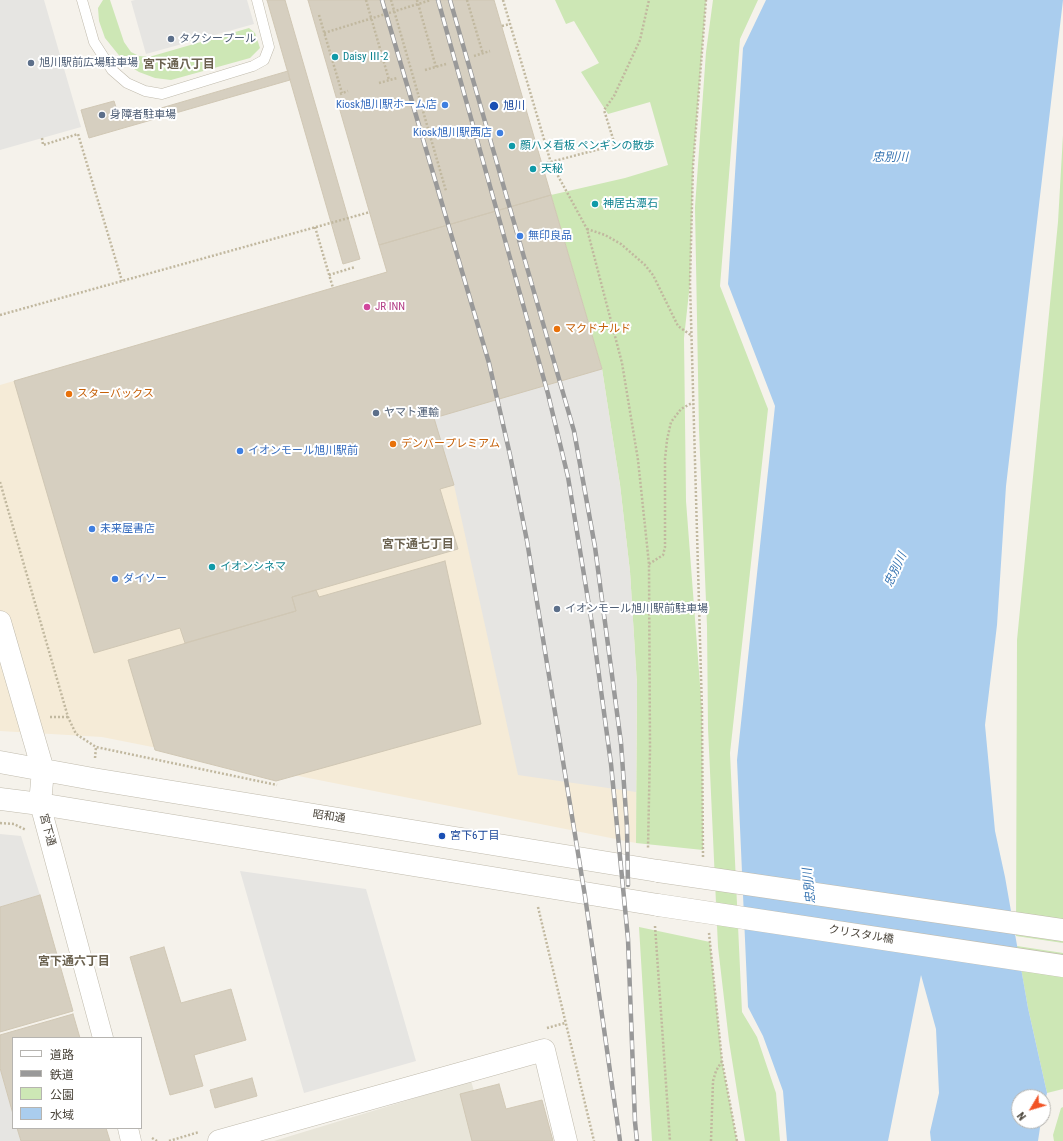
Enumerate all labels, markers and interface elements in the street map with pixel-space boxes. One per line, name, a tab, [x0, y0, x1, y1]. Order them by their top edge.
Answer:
place label: タクシープール	[179, 32, 256, 46]
marker: タクシープール	[166, 34, 176, 44]
place label: Daisy Ⅲ-2	[343, 50, 388, 64]
marker: Daisy Ⅲ-2	[330, 52, 340, 62]
place label: 旭川駅前広場駐車場	[39, 56, 138, 70]
marker: 旭川駅前広場駐車場	[26, 58, 36, 68]
district label: 宮下通八丁目	[143, 58, 215, 72]
place label: Kiosk旭川駅ホーム店	[336, 98, 437, 112]
place label: 旭川	[503, 99, 525, 113]
marker: Kiosk旭川駅ホーム店	[440, 100, 450, 110]
marker: 旭川	[488, 100, 500, 112]
place label: 身障者駐車場	[110, 108, 176, 122]
marker: 身障者駐車場	[97, 110, 107, 120]
place label: Kiosk旭川駅西店	[413, 126, 492, 140]
marker: Kiosk旭川駅西店	[495, 128, 505, 138]
place label: 顔ハメ看板 ペンギンの散歩	[520, 139, 655, 153]
marker: 顔ハメ看板 ペンギンの散歩	[507, 141, 517, 151]
water label: 忠別川	[872, 151, 908, 165]
place label: 天秘	[541, 162, 563, 176]
marker: 天秘	[528, 164, 538, 174]
place label: 神居古潭石	[603, 197, 658, 211]
marker: 神居古潭石	[590, 199, 600, 209]
place label: 無印良品	[528, 229, 572, 243]
marker: 無印良品	[515, 231, 525, 241]
place label: JR INN	[375, 300, 405, 314]
marker: JR INN	[362, 302, 372, 312]
place label: マクドナルド	[565, 322, 631, 336]
marker: マクドナルド	[552, 324, 562, 334]
place label: スターバックス	[77, 387, 154, 401]
marker: スターバックス	[64, 389, 74, 399]
place label: ヤマト運輸	[384, 406, 439, 420]
marker: ヤマト運輸	[371, 408, 381, 418]
place label: デンバープレミアム	[401, 437, 500, 451]
marker: デンバープレミアム	[388, 439, 398, 449]
place label: イオンモール旭川駅前	[248, 444, 358, 458]
marker: イオンモール旭川駅前	[235, 446, 245, 456]
place label: 未来屋書店	[100, 522, 155, 536]
marker: 未来屋書店	[87, 524, 97, 534]
district label: 宮下通七丁目	[382, 538, 454, 552]
water label: 忠別川	[882, 551, 910, 589]
place label: イオンシネマ	[220, 560, 286, 574]
marker: イオンシネマ	[207, 562, 217, 572]
place label: ダイソー	[123, 572, 167, 586]
marker: ダイソー	[110, 574, 120, 584]
place label: イオンモール旭川駅前駐車場	[565, 602, 708, 616]
marker: イオンモール旭川駅前駐車場	[552, 604, 562, 614]
street label: 昭和通	[312, 808, 346, 826]
street label: 宮下通	[36, 812, 58, 848]
place label: 宮下6丁目	[450, 829, 499, 843]
marker: 宮下6丁目	[437, 831, 447, 841]
water label: 忠別川	[801, 867, 819, 905]
street label: クリスタル橋	[827, 923, 895, 947]
district label: 宮下通六丁目	[38, 955, 110, 969]
legend	[12, 1037, 142, 1129]
text: 道路	[50, 1048, 74, 1062]
text: 鉄道	[50, 1068, 74, 1082]
text: 公園	[50, 1088, 74, 1102]
north arrow	[1011, 1089, 1051, 1129]
text: 水域	[50, 1108, 74, 1122]
text: N	[1015, 1109, 1029, 1123]

